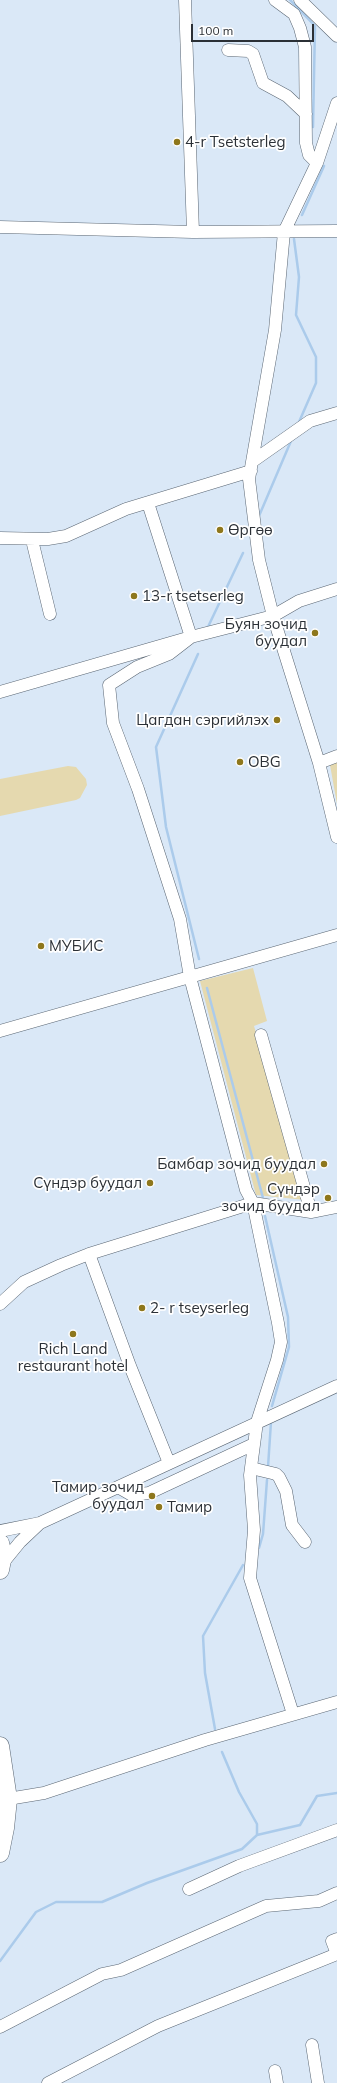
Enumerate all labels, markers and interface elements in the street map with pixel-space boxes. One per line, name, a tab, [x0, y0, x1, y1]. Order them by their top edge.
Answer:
scale bar	[193, 16, 316, 42]
text: 100 m	[198, 23, 233, 38]
place label: 4-r Tsetsterleg	[185, 133, 285, 151]
marker: 4-r Tsetsterleg	[172, 137, 182, 147]
place label: Өргөө	[228, 521, 273, 539]
marker: Өргөө	[215, 525, 225, 535]
place label: 13-r tsetserleg	[142, 587, 244, 605]
marker: 13-r tsetserleg	[129, 591, 139, 601]
place label: Буян зочид буудал	[225, 615, 307, 650]
marker: Буян зочид буудал	[310, 628, 320, 638]
place label: Цагдан сэргийлэх	[136, 711, 269, 729]
marker: Цагдан сэргийлэх	[272, 715, 282, 725]
place label: OBG	[248, 753, 281, 771]
marker: OBG	[235, 757, 245, 767]
place label: МУБИС	[49, 937, 103, 955]
marker: МУБИС	[36, 941, 46, 951]
place label: Бамбар зочид буудал	[157, 1155, 316, 1173]
marker: Бамбар зочид буудал	[319, 1159, 329, 1169]
place label: Сүндэр буудал	[33, 1174, 142, 1192]
marker: Сүндэр буудал	[145, 1178, 155, 1188]
place label: Сүндэр зочид буудал	[222, 1180, 320, 1215]
marker: Сүндэр зочид буудал	[323, 1193, 333, 1203]
place label: 2- r tseyserleg	[150, 1299, 249, 1317]
marker: 2- r tseyserleg	[137, 1303, 147, 1313]
marker: Rich Land restaurant hotel	[68, 1329, 78, 1339]
place label: Rich Land restaurant hotel	[18, 1340, 128, 1375]
place label: Тамир зочид буудал	[52, 1478, 144, 1513]
marker: Тамир зочид буудал	[147, 1491, 157, 1501]
place label: Тамир	[167, 1498, 212, 1516]
marker: Тамир	[154, 1502, 164, 1512]

